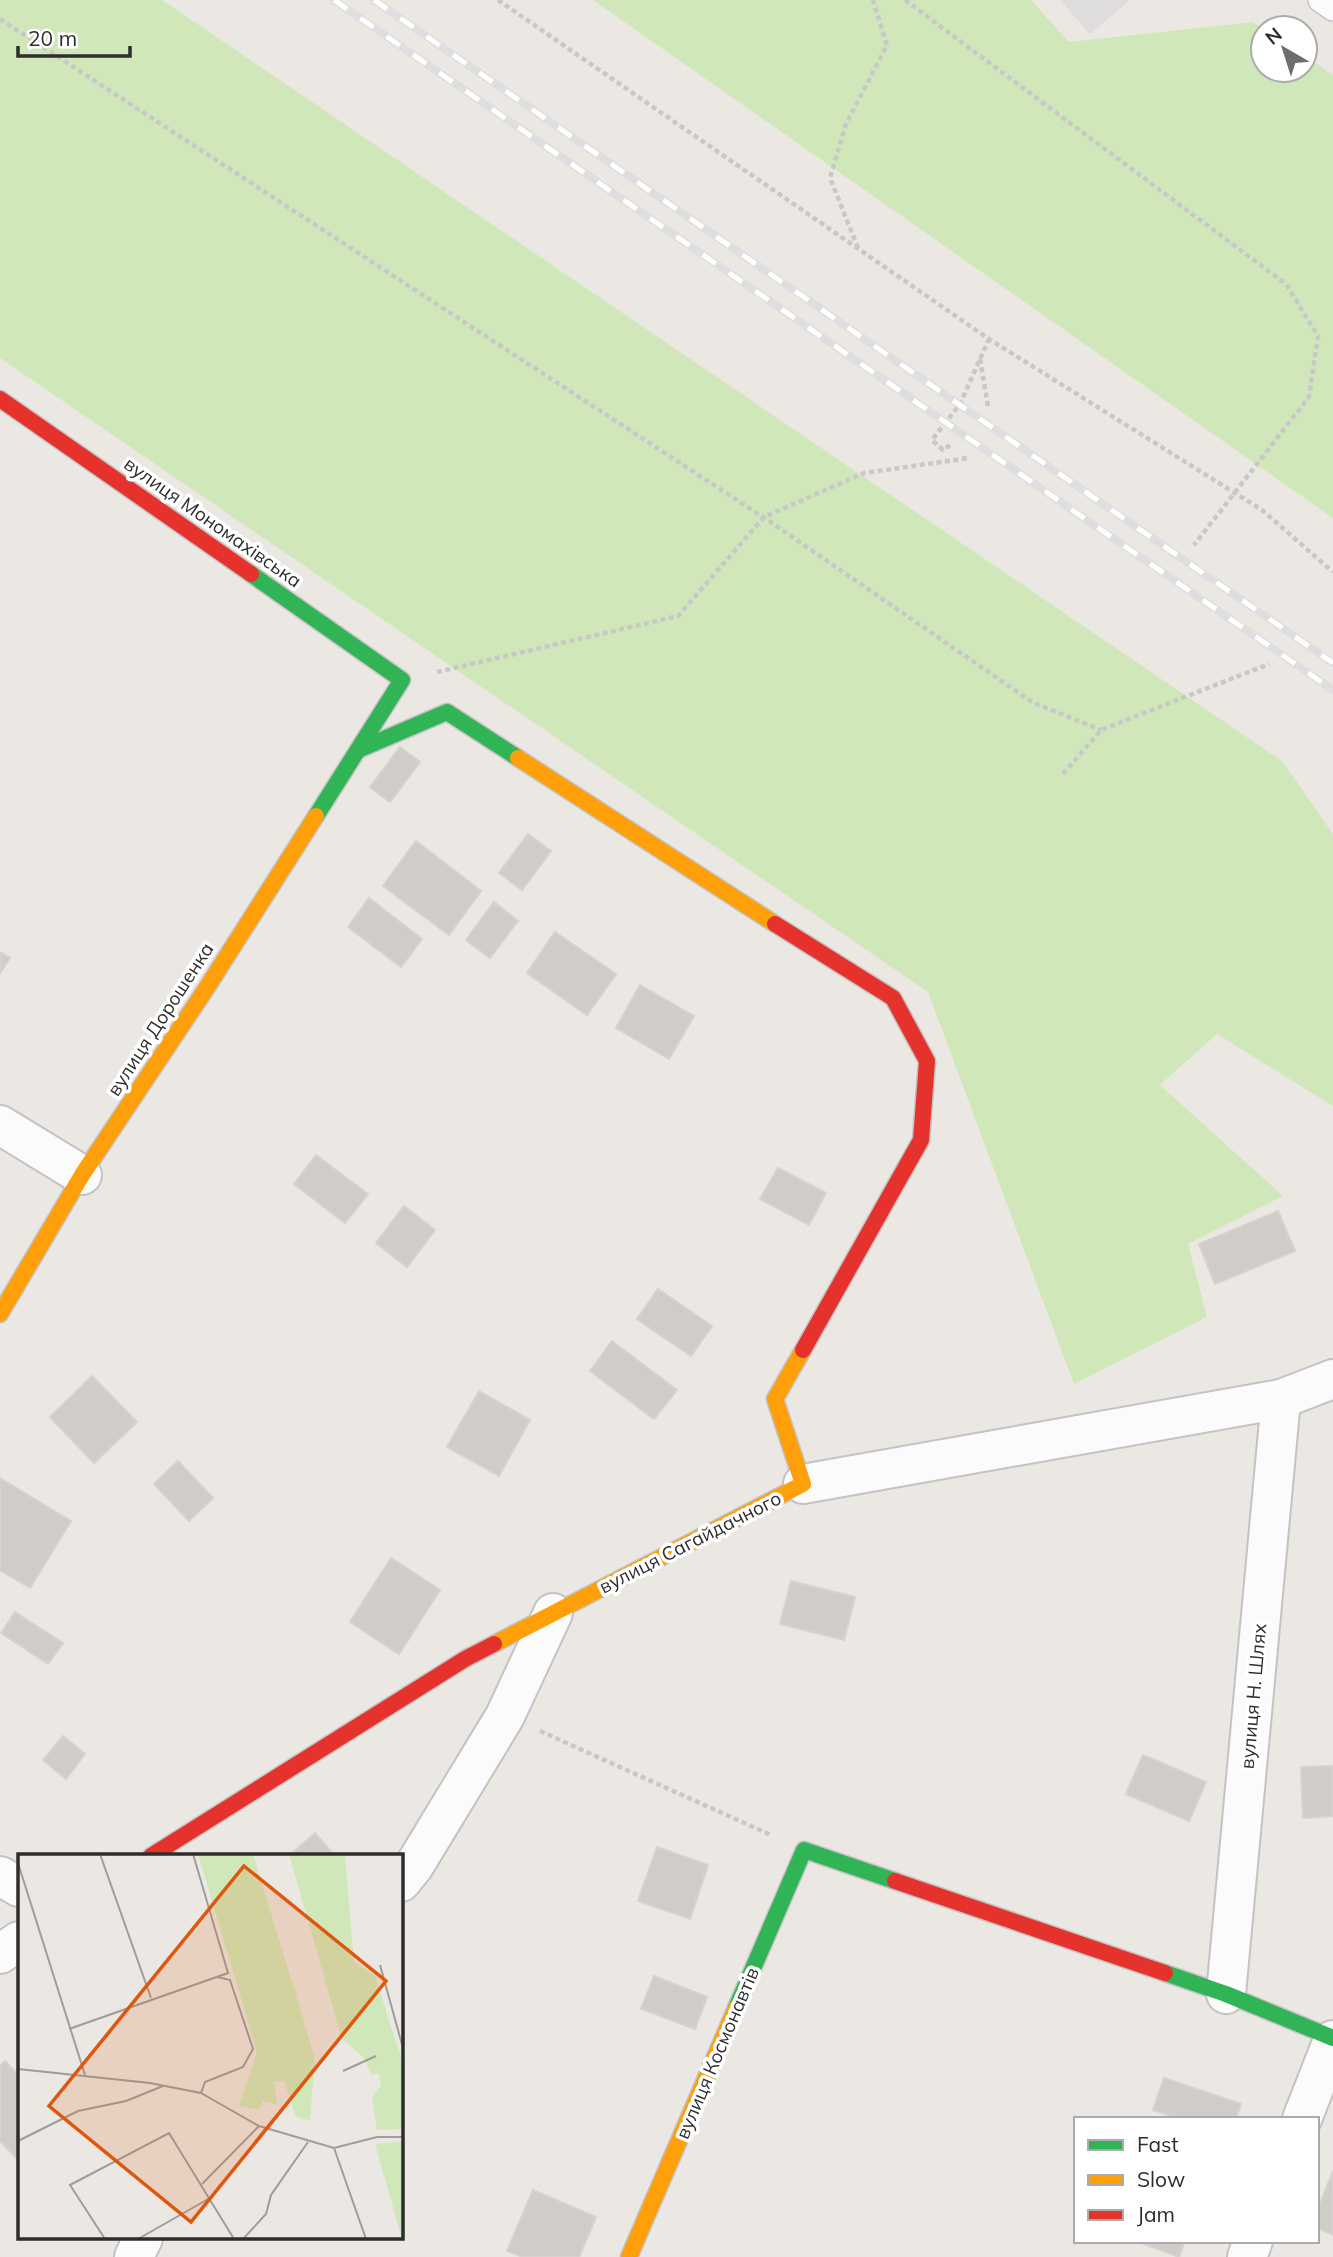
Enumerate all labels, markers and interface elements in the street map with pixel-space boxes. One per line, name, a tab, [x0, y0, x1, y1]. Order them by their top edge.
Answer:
scale bar	[18, 14, 130, 58]
north arrow	[1249, 14, 1319, 84]
text: N	[1260, 22, 1286, 50]
text: 20 m	[28, 25, 77, 51]
street label: вулиця Мономахівська	[120, 452, 306, 592]
street label: вулиця Дорошенка	[101, 938, 219, 1100]
street label: вулиця Сагайдачного	[595, 1486, 785, 1598]
street label: вулиця Н. Шлях	[1235, 1622, 1271, 1770]
inset map	[18, 1854, 402, 2240]
street label: вулиця Космонавтів	[670, 1963, 764, 2143]
legend	[1074, 2117, 1319, 2243]
text: Fast	[1137, 2131, 1179, 2157]
text: Slow	[1137, 2166, 1185, 2192]
text: Jam	[1137, 2201, 1175, 2227]

